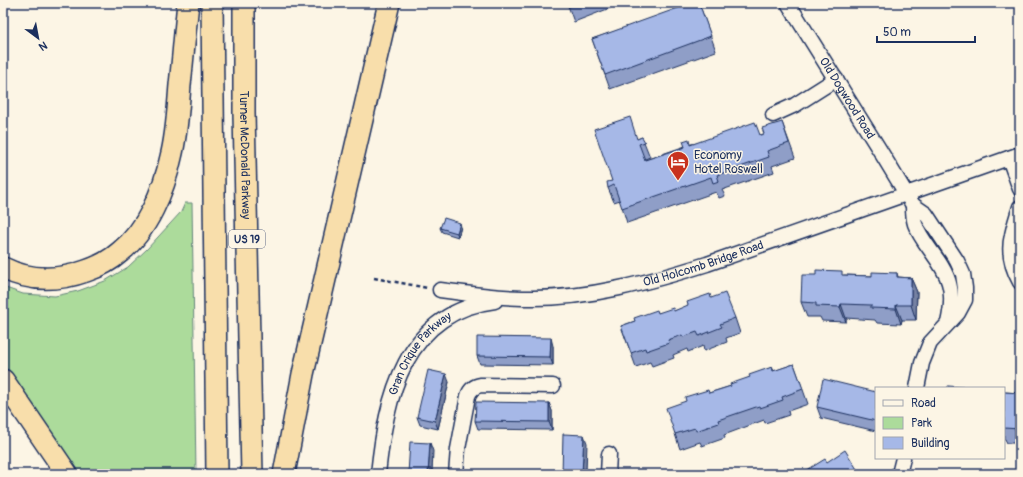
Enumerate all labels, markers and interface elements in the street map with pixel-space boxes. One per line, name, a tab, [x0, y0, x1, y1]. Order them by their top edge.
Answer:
north arrow	[18, 18, 58, 58]
scale bar	[877, 18, 975, 44]
text: 50 m	[883, 25, 911, 40]
text: N	[36, 39, 50, 54]
street label: Old Dogwood Road	[816, 55, 878, 142]
street label: Turner McDonald Parkway	[236, 91, 253, 219]
place label: Economy Hotel Roswell	[694, 148, 763, 177]
hotel icon: Economy Hotel Roswell	[665, 149, 691, 182]
road number: US 19	[229, 230, 265, 248]
street label: Old Holcomb Bridge Road	[642, 238, 766, 290]
street label: Gran Crique Parkway	[386, 309, 454, 397]
legend	[875, 387, 1005, 459]
text: Road	[911, 396, 936, 411]
text: Park	[911, 416, 932, 431]
text: Building	[911, 436, 950, 451]

